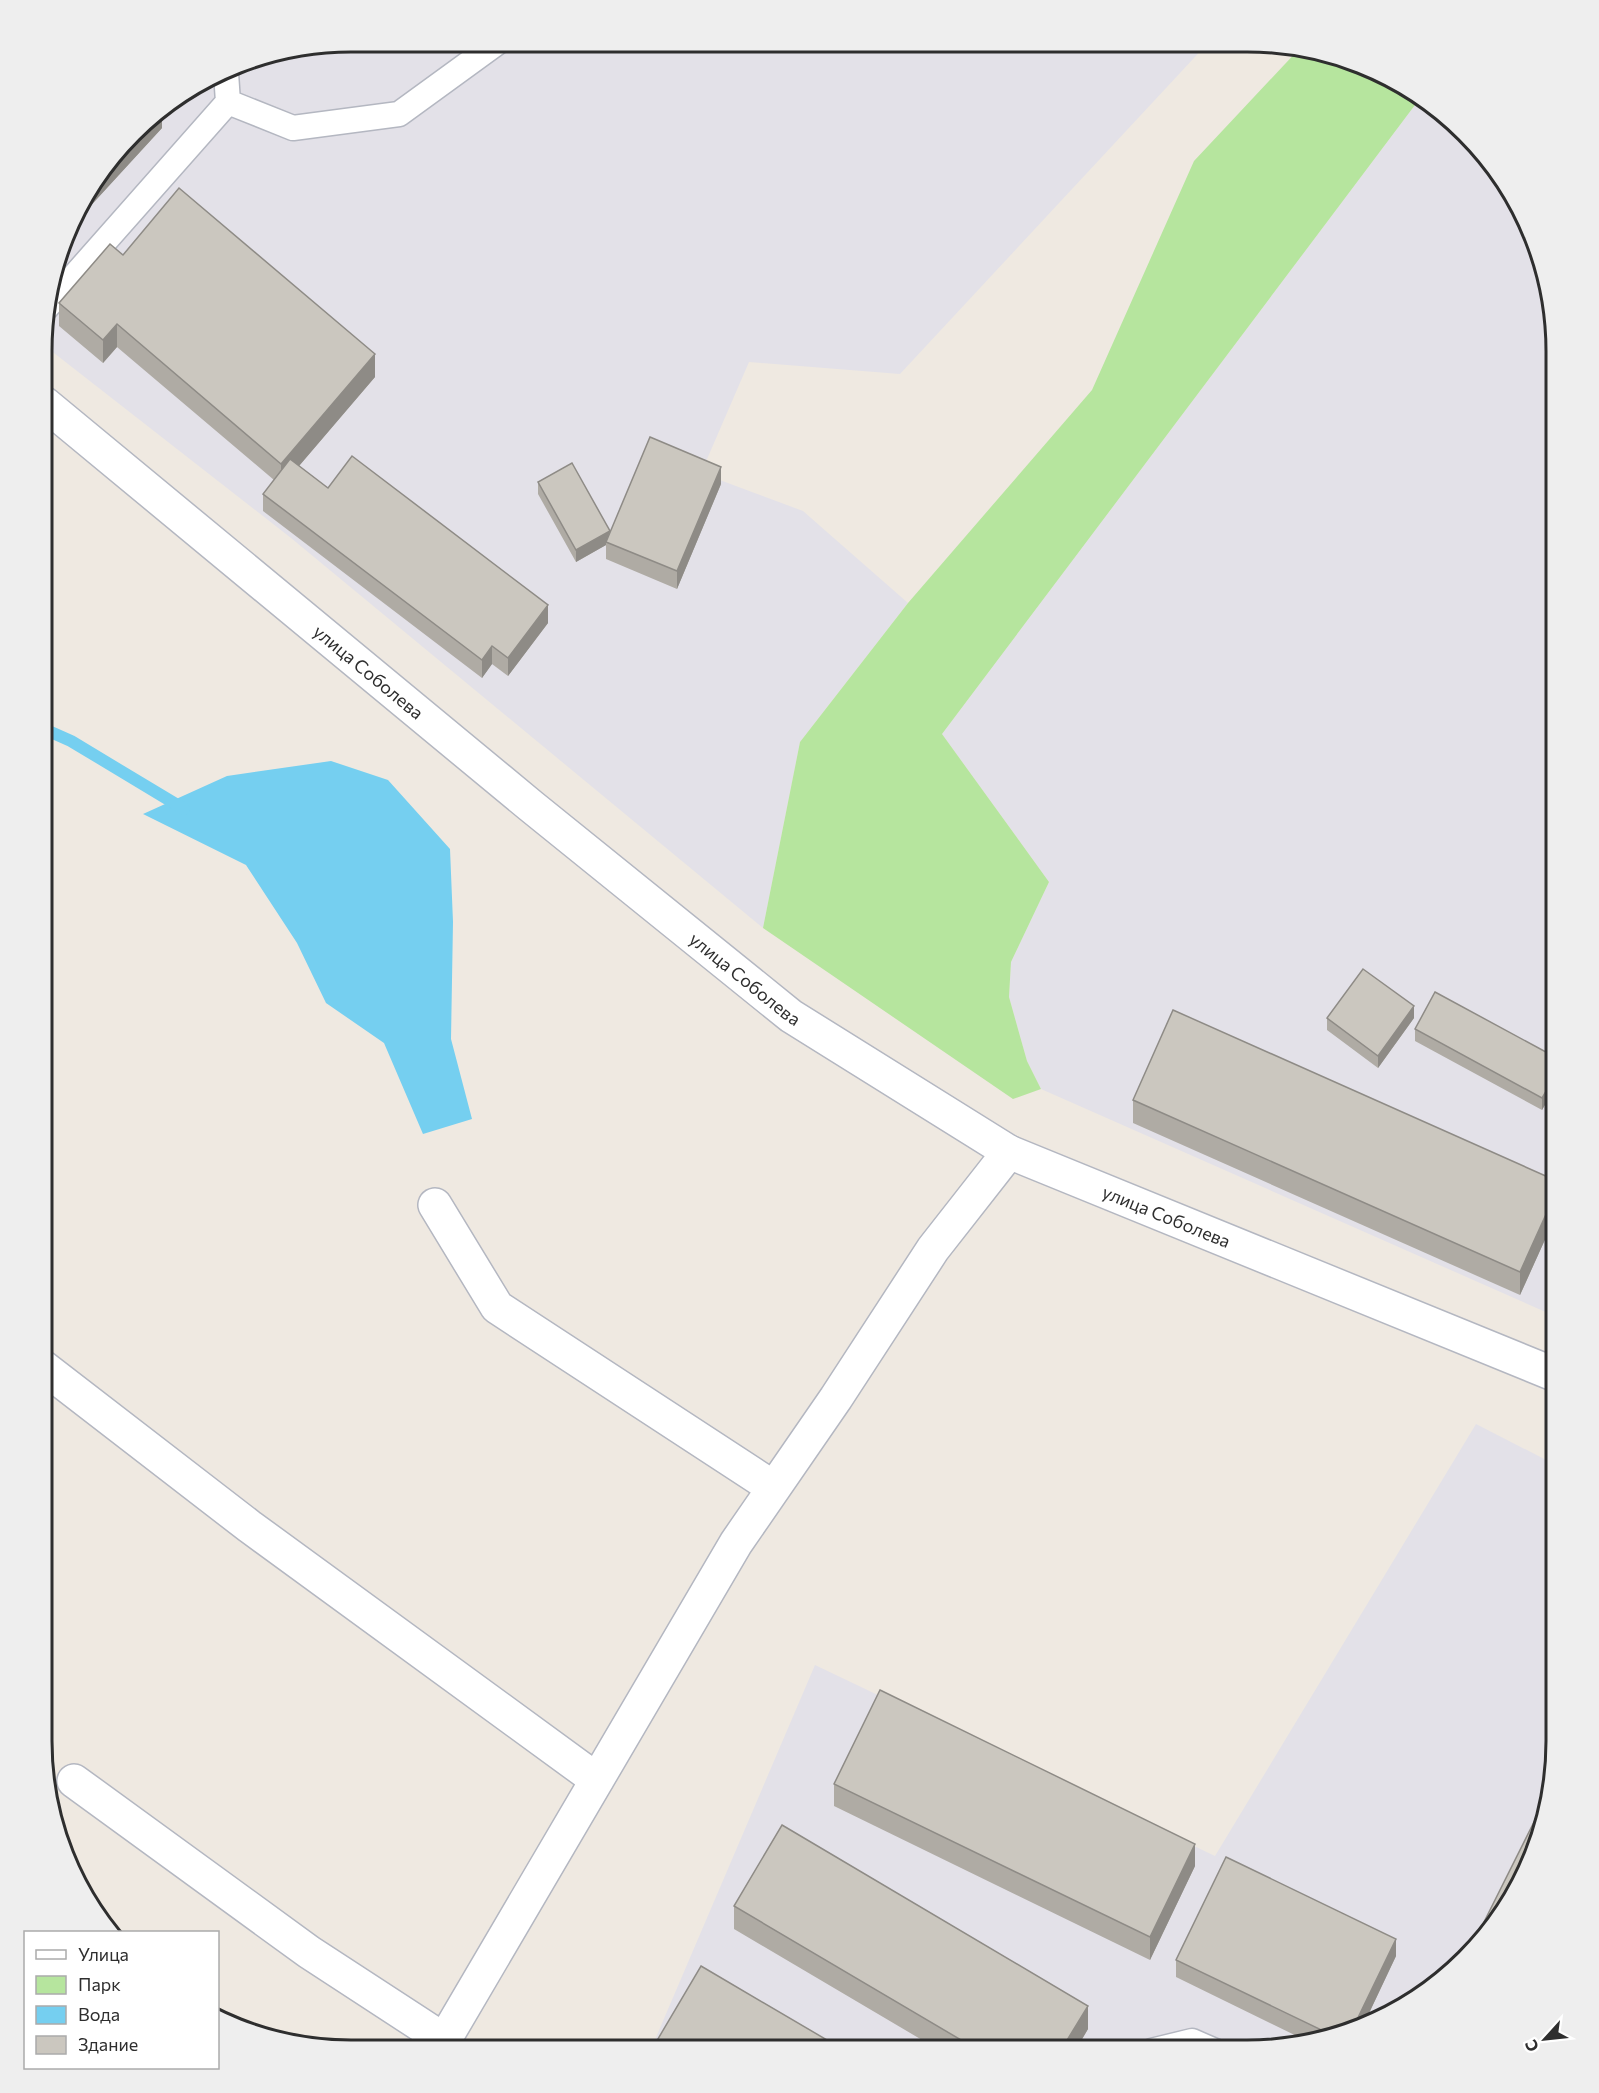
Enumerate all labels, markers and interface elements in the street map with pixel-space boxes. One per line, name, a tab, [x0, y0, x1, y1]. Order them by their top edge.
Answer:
street label: улица Соболева	[309, 620, 428, 724]
street label: улица Соболева	[685, 928, 805, 1030]
street label: улица Соболева	[1099, 1180, 1234, 1252]
legend	[24, 1931, 219, 2069]
text: Улица	[78, 1943, 129, 1965]
text: Парк	[78, 1973, 121, 1995]
text: Вода	[78, 2003, 120, 2025]
north arrow	[1515, 2009, 1575, 2069]
text: Здание	[78, 2033, 138, 2055]
text: С	[1520, 2037, 1542, 2055]

